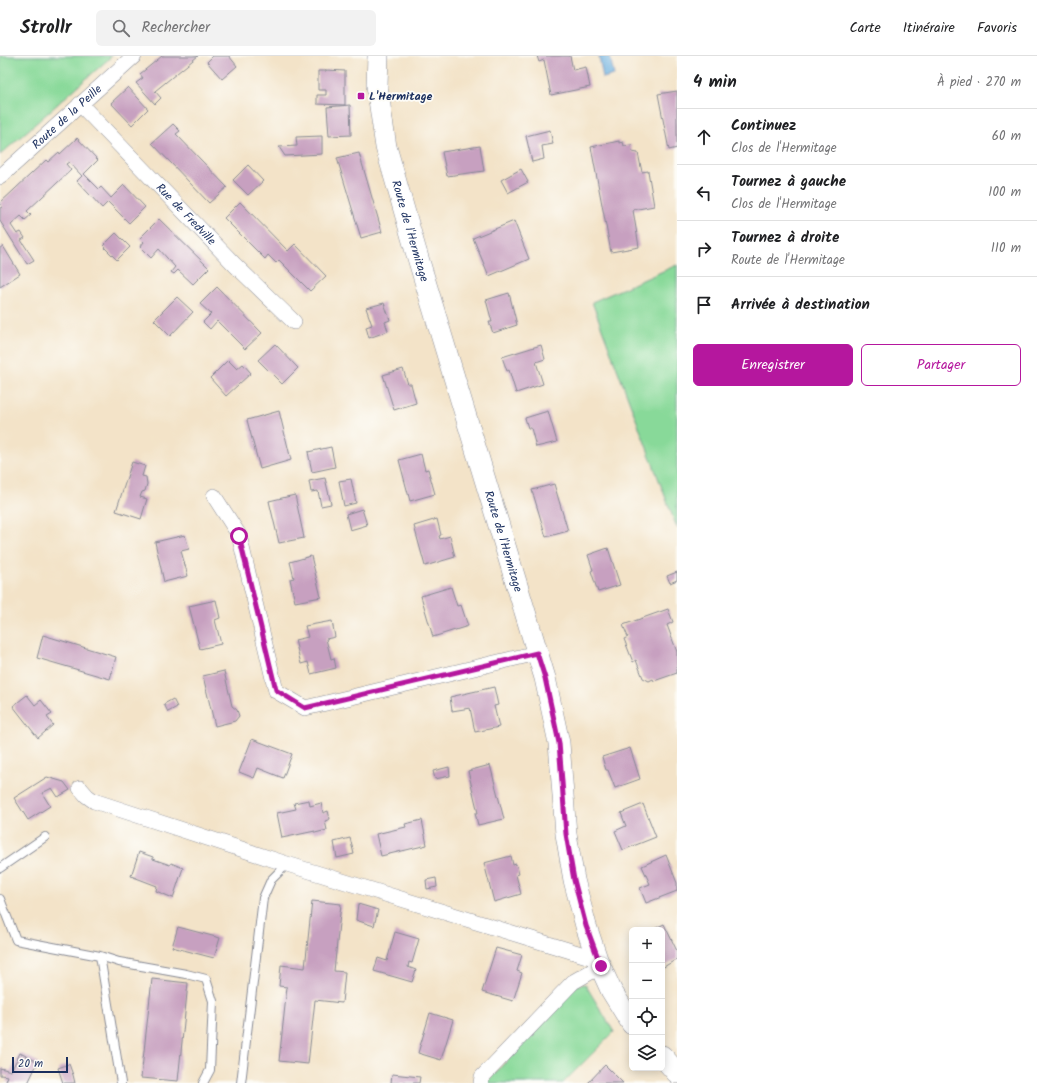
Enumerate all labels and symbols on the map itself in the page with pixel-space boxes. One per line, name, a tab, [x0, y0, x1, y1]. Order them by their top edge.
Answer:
street label: Route de la Peille	[28, 80, 107, 154]
place label: L'Hermitage	[369, 87, 432, 106]
marker: L'Hermitage	[356, 91, 366, 101]
street label: Route de l'Hermitage	[386, 178, 434, 285]
street label: Rue de Fredville	[151, 179, 221, 250]
street label: Route de l'Hermitage	[479, 488, 528, 595]
route start	[230, 527, 248, 545]
route end	[592, 957, 610, 975]
scale bar	[12, 1055, 68, 1074]

